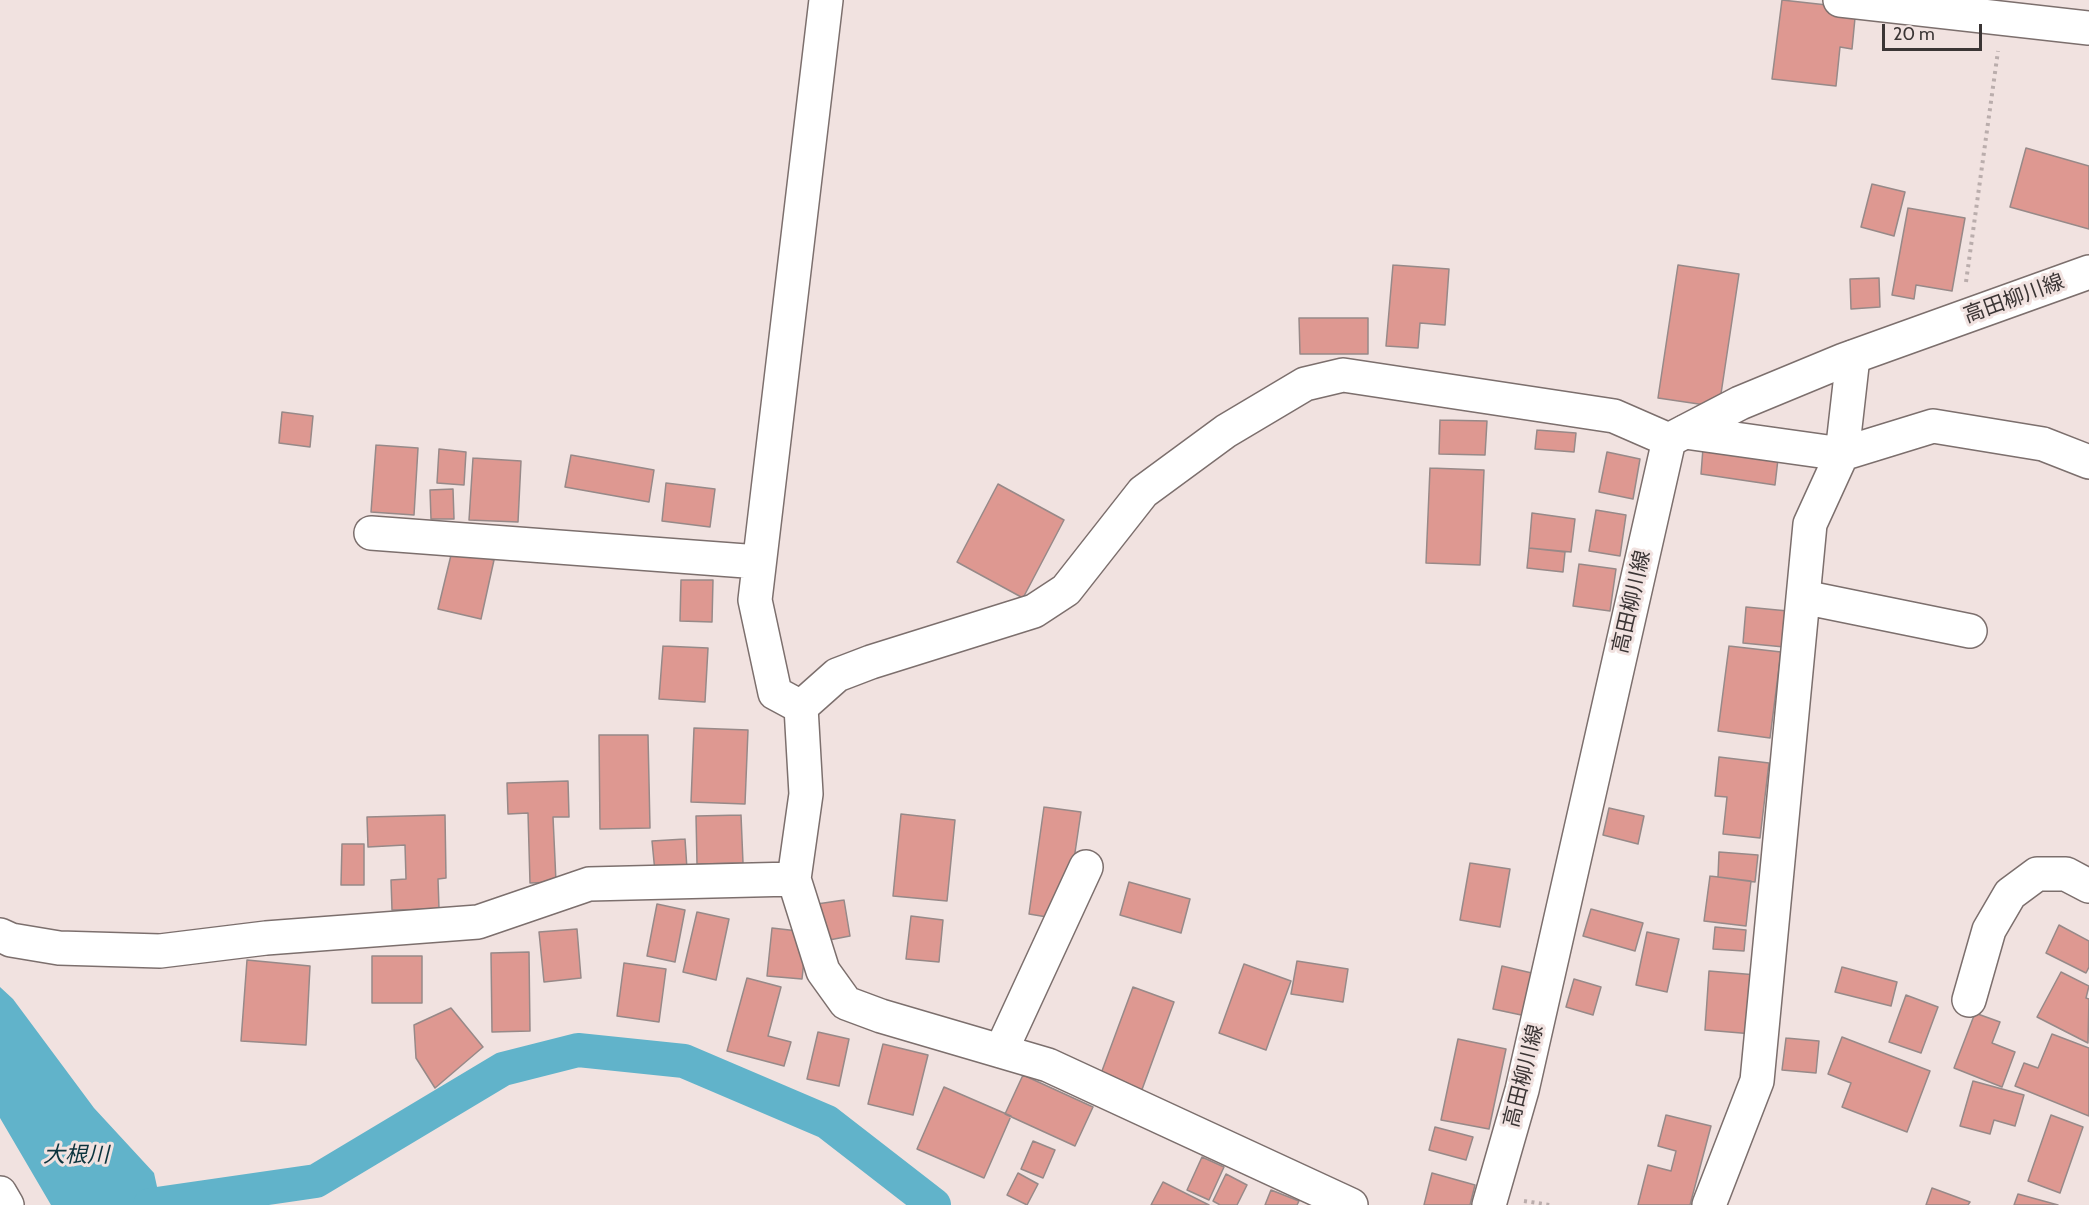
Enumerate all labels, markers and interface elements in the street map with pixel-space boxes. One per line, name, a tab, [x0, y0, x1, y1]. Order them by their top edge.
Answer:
scale bar	[1885, 12, 1986, 50]
text: 20 m	[1893, 23, 1935, 45]
street label: 高田柳川線	[1960, 269, 2068, 329]
street label: 高田柳川線	[1608, 548, 1656, 656]
street label: 高田柳川線	[1499, 1022, 1549, 1130]
water label: 大根川	[43, 1143, 109, 1169]

